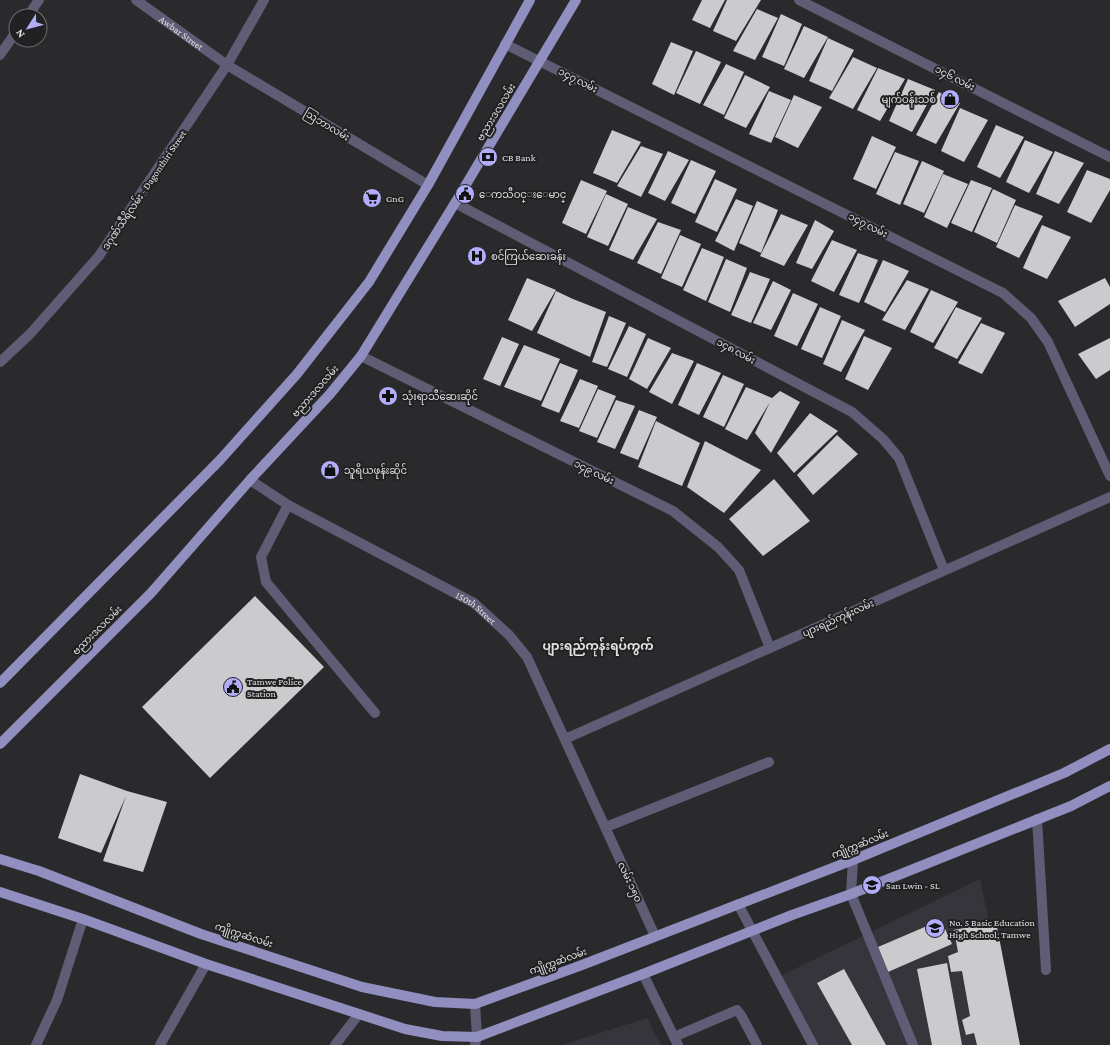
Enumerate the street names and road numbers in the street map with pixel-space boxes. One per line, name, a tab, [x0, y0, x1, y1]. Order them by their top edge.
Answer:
street label: Awbar Street	[157, 13, 206, 52]
street label: ၁၄၆ လမ်း	[932, 62, 978, 95]
street label: ၁၄၇ လမ်း	[555, 64, 600, 97]
street label: ဗညားဒလလမ်း	[473, 80, 520, 144]
street label: ဩဘာလမ်း	[301, 105, 353, 145]
street label: ဒဂုဏ်သီရိလမ်း - Dagonthiri Street	[98, 126, 191, 254]
street label: ၁၄၇ လမ်း	[845, 209, 890, 242]
street label: ၁၄၈ လမ်း	[713, 334, 758, 368]
street label: ဗညားဒလလမ်း	[288, 362, 343, 421]
street label: ၁၄၉ လမ်း	[571, 456, 617, 489]
street label: 150th Street	[454, 589, 499, 627]
street label: ပျားရည်ကုန်းလမ်း	[800, 595, 877, 641]
street label: ဗညားဒလလမ်း	[69, 602, 126, 659]
street label: ကျိုက္ကဆံလမ်း	[829, 826, 891, 863]
street label: လမ်း ၁၅၀	[613, 859, 646, 905]
street label: ကျိုက္ကဆံလမ်း	[213, 919, 275, 952]
street label: ကျိုက္ကဆံလမ်း	[527, 944, 589, 979]

